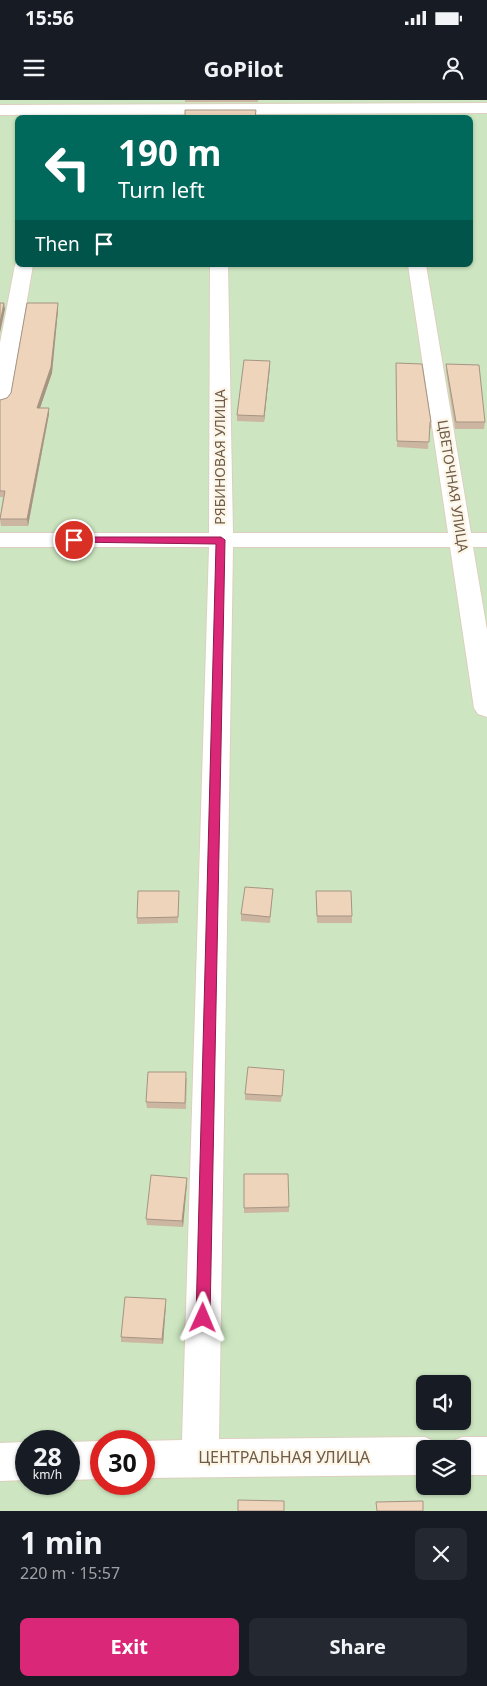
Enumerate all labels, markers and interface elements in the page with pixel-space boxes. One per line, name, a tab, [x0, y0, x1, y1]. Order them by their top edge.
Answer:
text: 15:56	[25, 5, 74, 31]
text: GoPilot	[204, 53, 283, 83]
icon: menu	[20, 54, 48, 82]
icon: person	[439, 54, 467, 82]
text: 190 m	[118, 129, 221, 176]
icon: left	[35, 135, 100, 200]
text: Turn left	[118, 174, 205, 204]
icon: arrive	[90, 230, 118, 258]
text: Then	[35, 231, 80, 257]
street label: РЯБИНОВАЯ УЛИЦА	[210, 389, 229, 525]
street label: ЦВЕТОЧНАЯ УЛИЦА	[434, 418, 473, 554]
pin	[53, 519, 95, 561]
icon: arrive	[60, 526, 88, 554]
position arrow	[176, 1291, 228, 1343]
map controls	[416, 1375, 471, 1495]
button: sound	[416, 1375, 471, 1430]
speed limit sign: 30	[90, 1430, 155, 1495]
text: 28	[33, 1439, 62, 1473]
button: layers	[416, 1440, 471, 1495]
street label: ЦЕНТРАЛЬНАЯ УЛИЦА	[198, 1446, 371, 1468]
text: km/h	[33, 1466, 62, 1483]
text: 1 min	[20, 1522, 103, 1563]
button: close	[415, 1528, 467, 1580]
text: 220 m · 15:57	[20, 1562, 120, 1584]
button: Exit	[20, 1618, 239, 1676]
button: Share	[249, 1618, 467, 1676]

